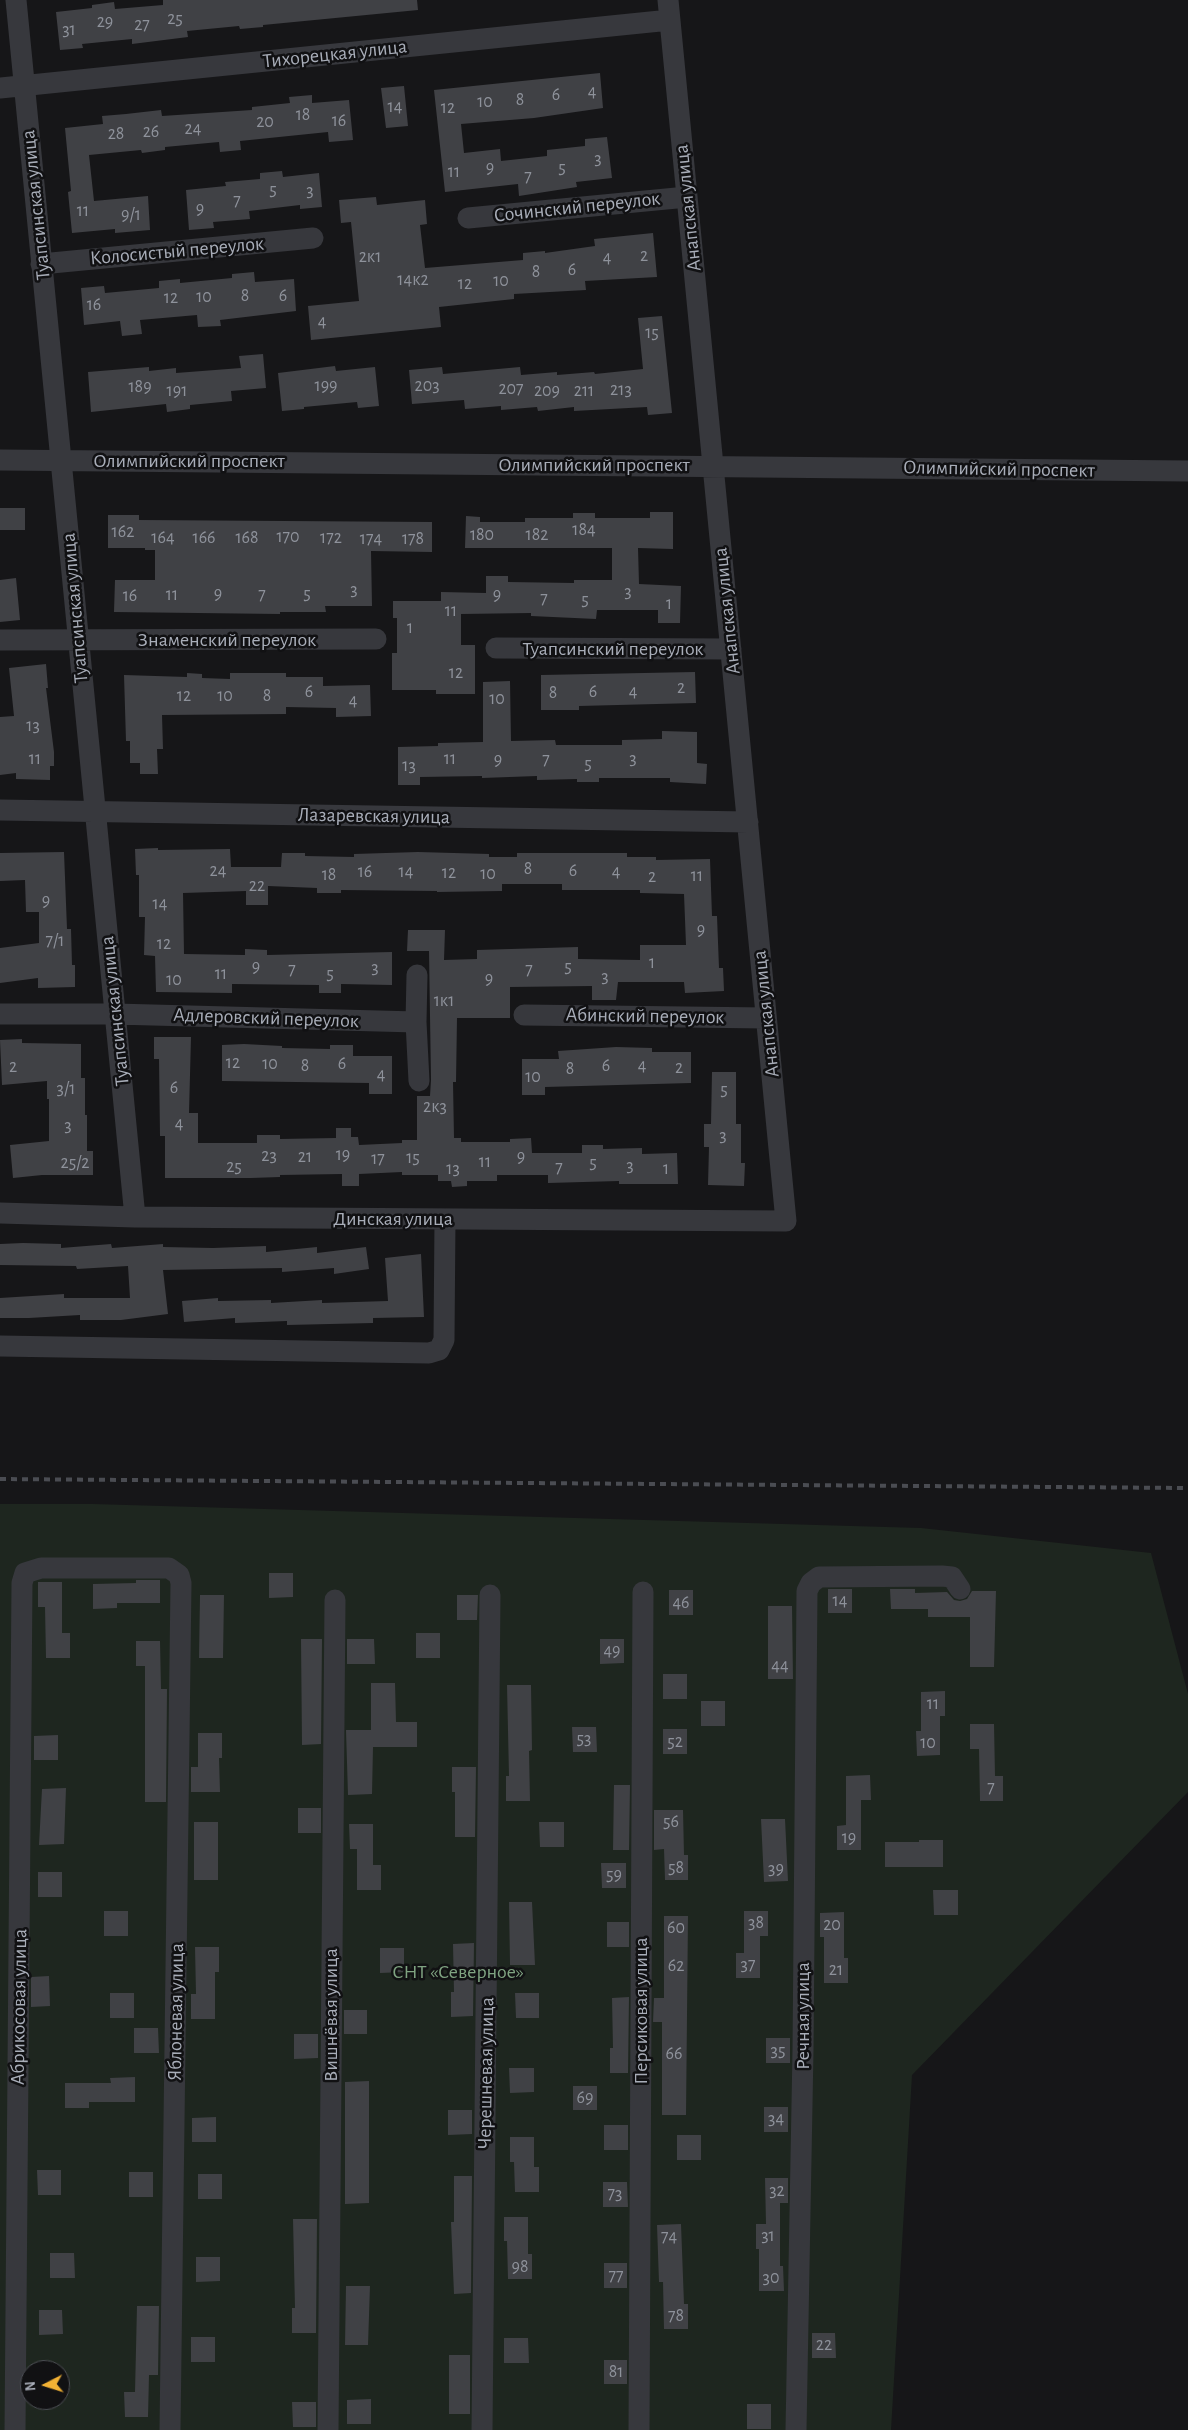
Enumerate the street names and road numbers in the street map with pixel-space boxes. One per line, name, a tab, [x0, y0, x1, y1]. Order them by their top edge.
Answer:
street label: Тихорецкая улица	[262, 34, 408, 74]
street label: Туапсинская улица	[16, 129, 56, 281]
street label: Анапская улица	[669, 143, 707, 273]
street label: Сочинский переулок	[493, 186, 661, 228]
street label: Колосистый переулок	[89, 231, 265, 271]
street label: Олимпийский проспект	[93, 449, 285, 473]
street label: Олимпийский проспект	[498, 453, 690, 477]
street label: Олимпийский проспект	[903, 455, 1095, 483]
street label: Туапсинская улица	[56, 532, 94, 684]
street label: Анапская улица	[708, 546, 746, 676]
street label: Знаменский переулок	[138, 628, 316, 652]
street label: Туапсинский переулок	[522, 637, 704, 661]
street label: Лазаревская улица	[298, 803, 450, 829]
street label: Туапсинская улица	[95, 935, 135, 1087]
street label: Анапская улица	[747, 949, 785, 1079]
street label: Адлеровский переулок	[173, 1003, 359, 1033]
street label: Абинский переулок	[565, 1003, 725, 1029]
street label: Динская улица	[333, 1207, 453, 1231]
street label: Абрикосовая улица	[6, 1929, 32, 2085]
street label: Персиковая улица	[629, 1937, 653, 2085]
street label: Яблоневая улица	[163, 1943, 189, 2081]
street label: Вишнёвая улица	[319, 1948, 343, 2082]
street label: Речная улица	[791, 1962, 815, 2070]
street label: Черешневая улица	[473, 1997, 499, 2149]

